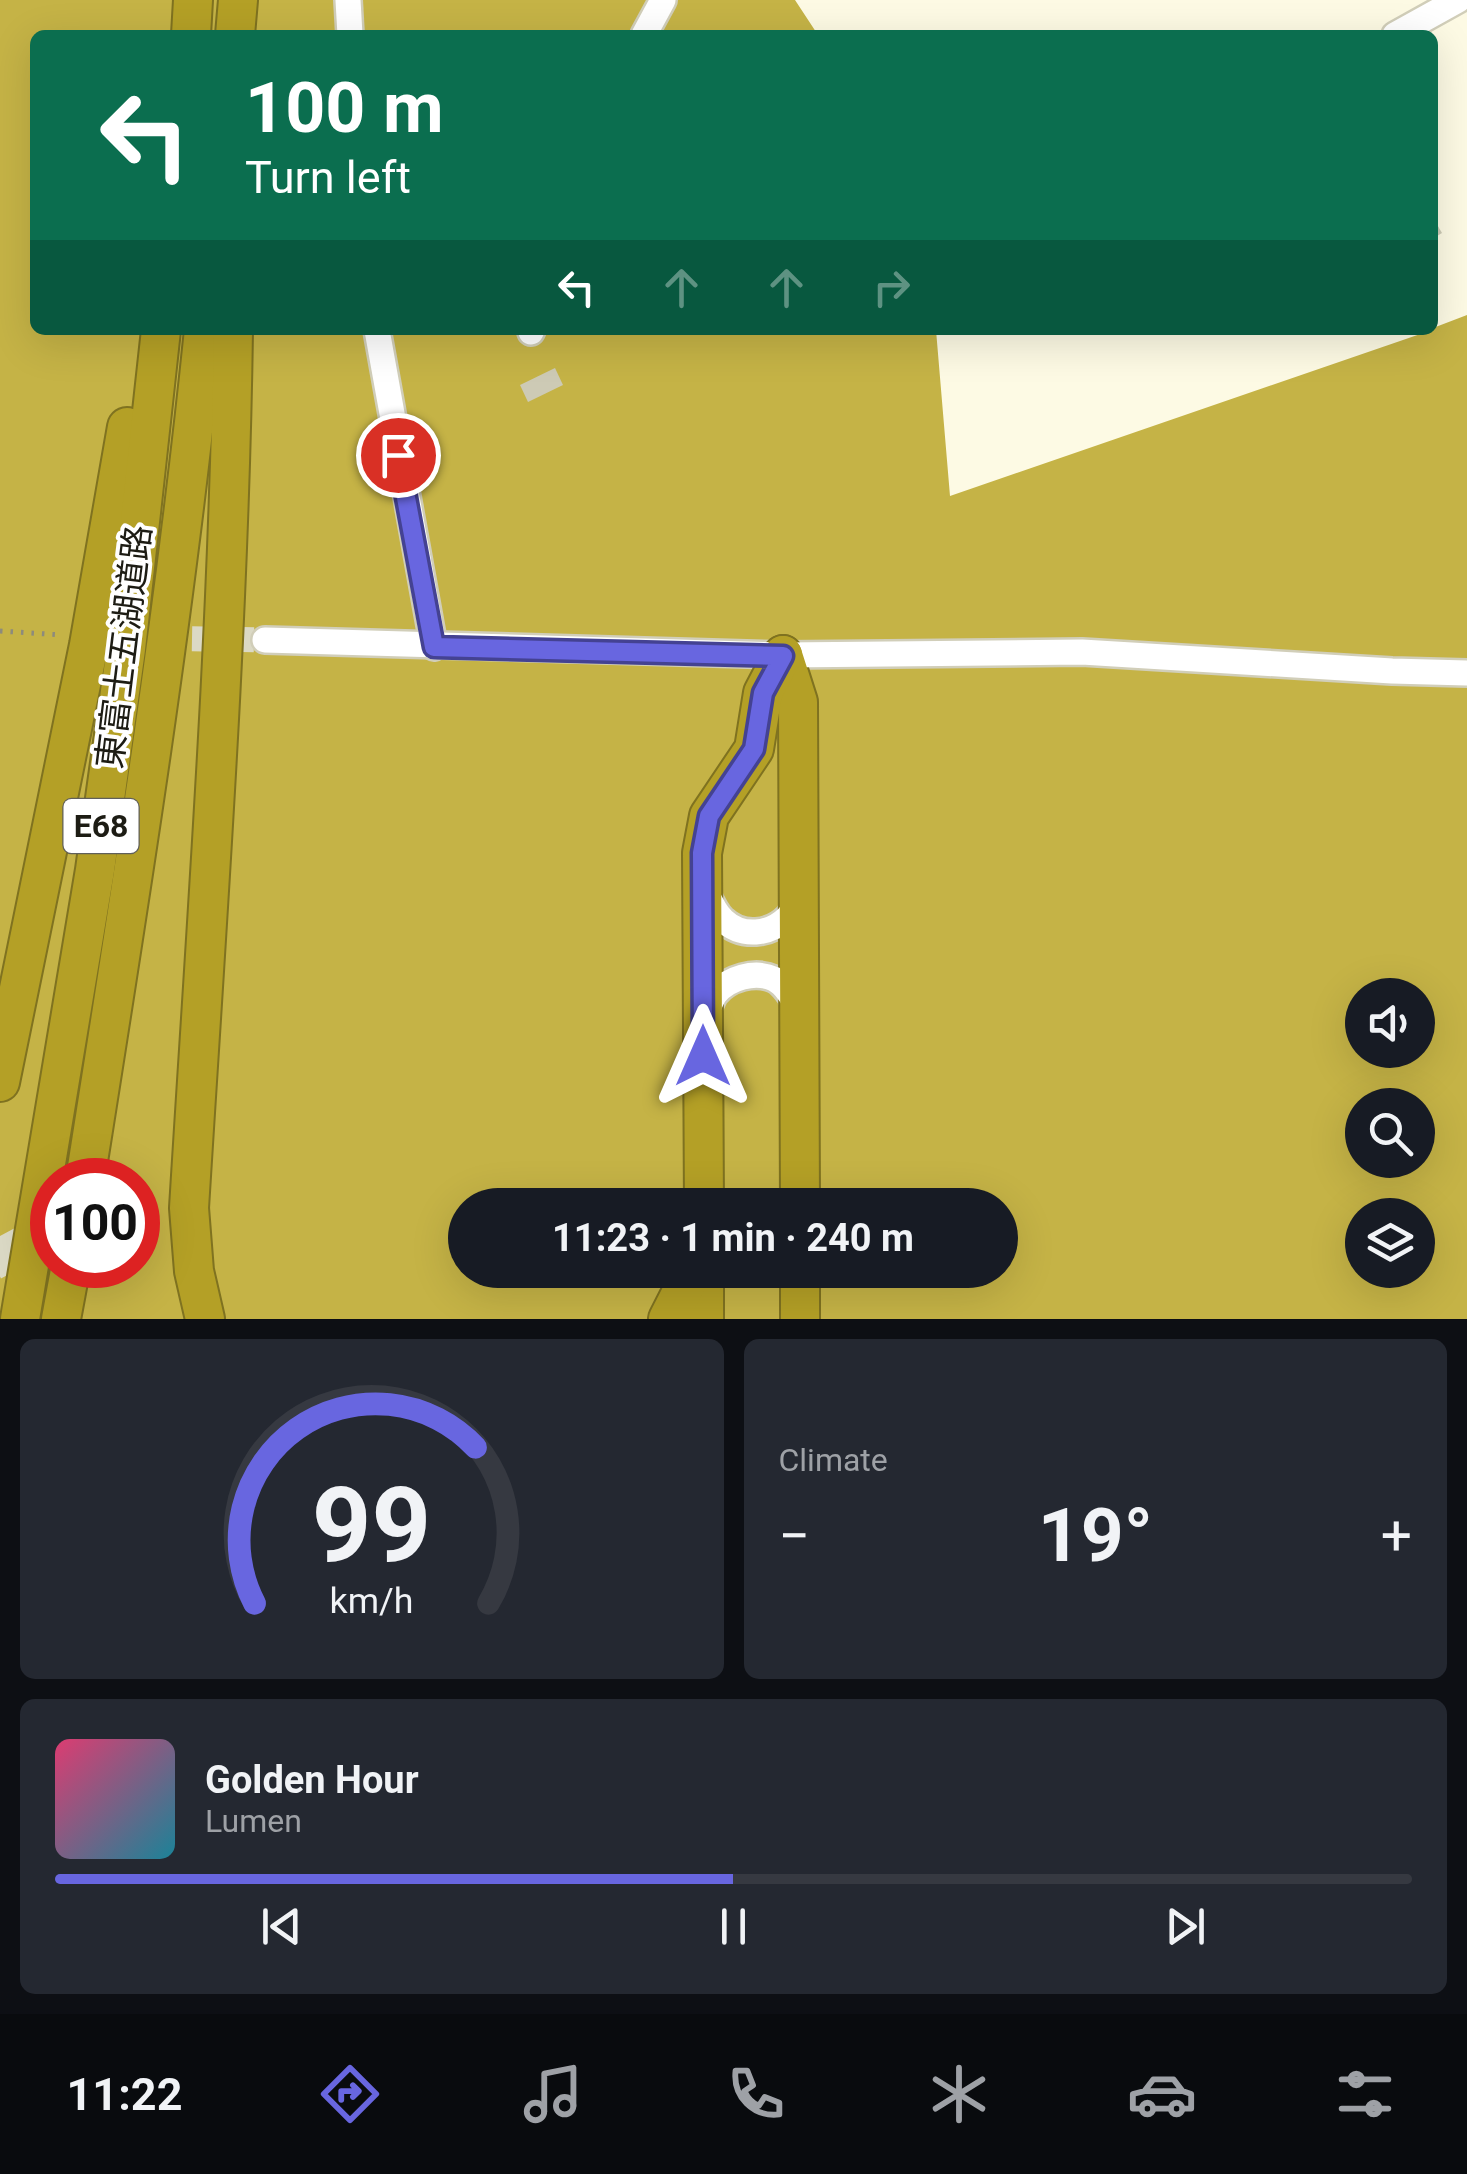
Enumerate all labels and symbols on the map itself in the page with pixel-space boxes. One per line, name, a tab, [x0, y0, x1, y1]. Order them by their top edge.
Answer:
pin	[356, 413, 441, 498]
street label: 東富士五湖道路	[89, 523, 160, 771]
road number: E68	[64, 799, 138, 853]
position arrow	[651, 1004, 755, 1108]
speed limit sign: 100	[30, 1158, 160, 1288]

